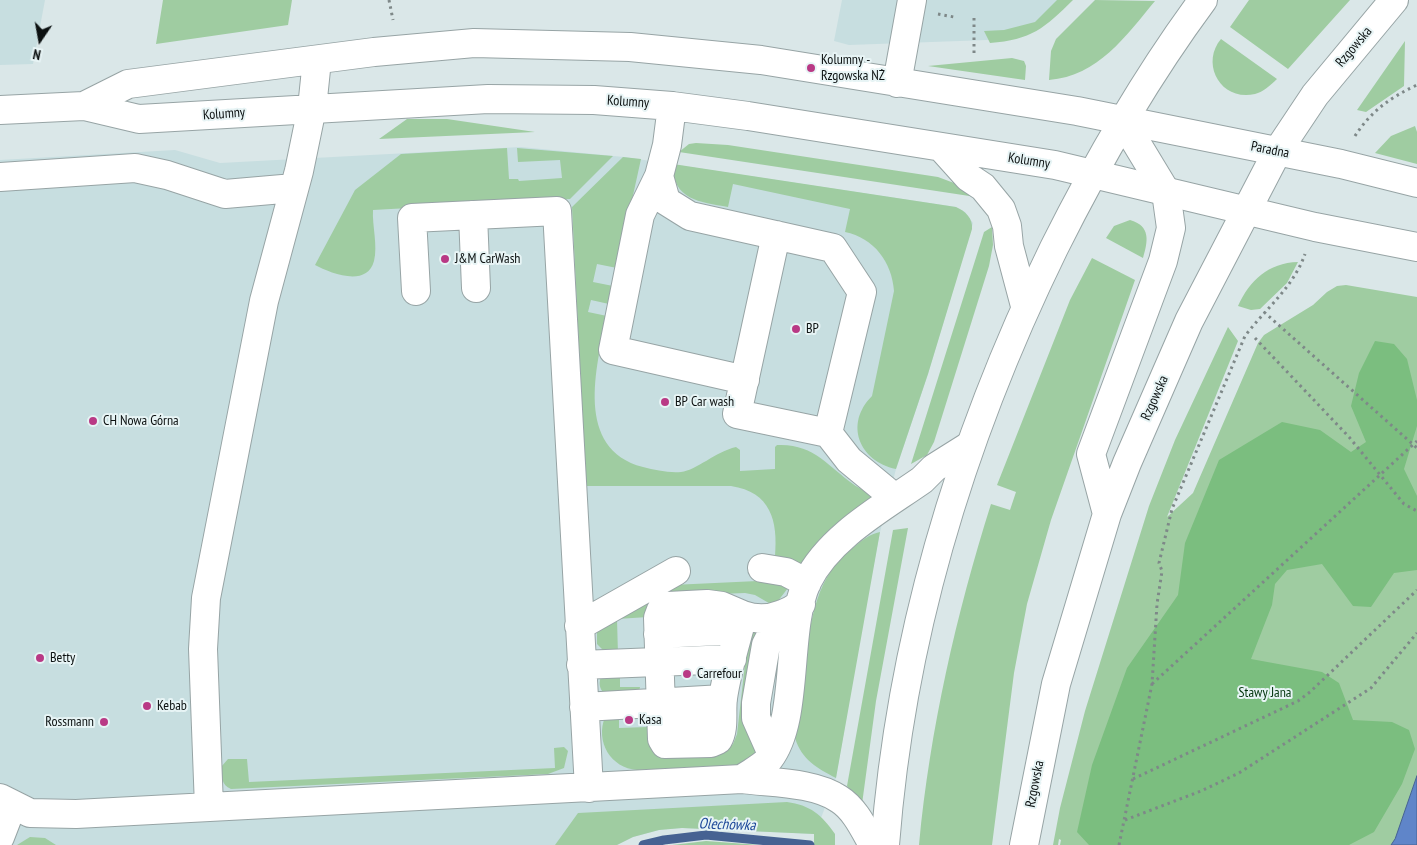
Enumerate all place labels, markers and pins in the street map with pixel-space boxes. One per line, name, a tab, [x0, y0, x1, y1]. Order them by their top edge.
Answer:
place label: Kolumny - Rzgowska NŻ	[821, 52, 885, 84]
marker: Kolumny - Rzgowska NŻ	[805, 62, 817, 74]
place label: J&M CarWash	[455, 251, 521, 267]
marker: J&M CarWash	[439, 253, 451, 265]
place label: BP	[806, 321, 819, 337]
marker: BP	[790, 323, 802, 335]
place label: BP Car wash	[675, 394, 734, 410]
marker: BP Car wash	[659, 396, 671, 408]
place label: CH Nowa Górna	[103, 413, 179, 429]
marker: CH Nowa Górna	[87, 415, 99, 427]
place label: Betty	[50, 650, 75, 666]
marker: Betty	[34, 652, 46, 664]
place label: Carrefour	[697, 666, 742, 682]
marker: Carrefour	[681, 668, 693, 680]
place label: Kebab	[157, 698, 187, 714]
marker: Kebab	[141, 700, 153, 712]
place label: Kasa	[639, 712, 662, 728]
place label: Rossmann	[45, 714, 94, 730]
marker: Kasa	[623, 714, 635, 726]
marker: Rossmann	[98, 716, 110, 728]

